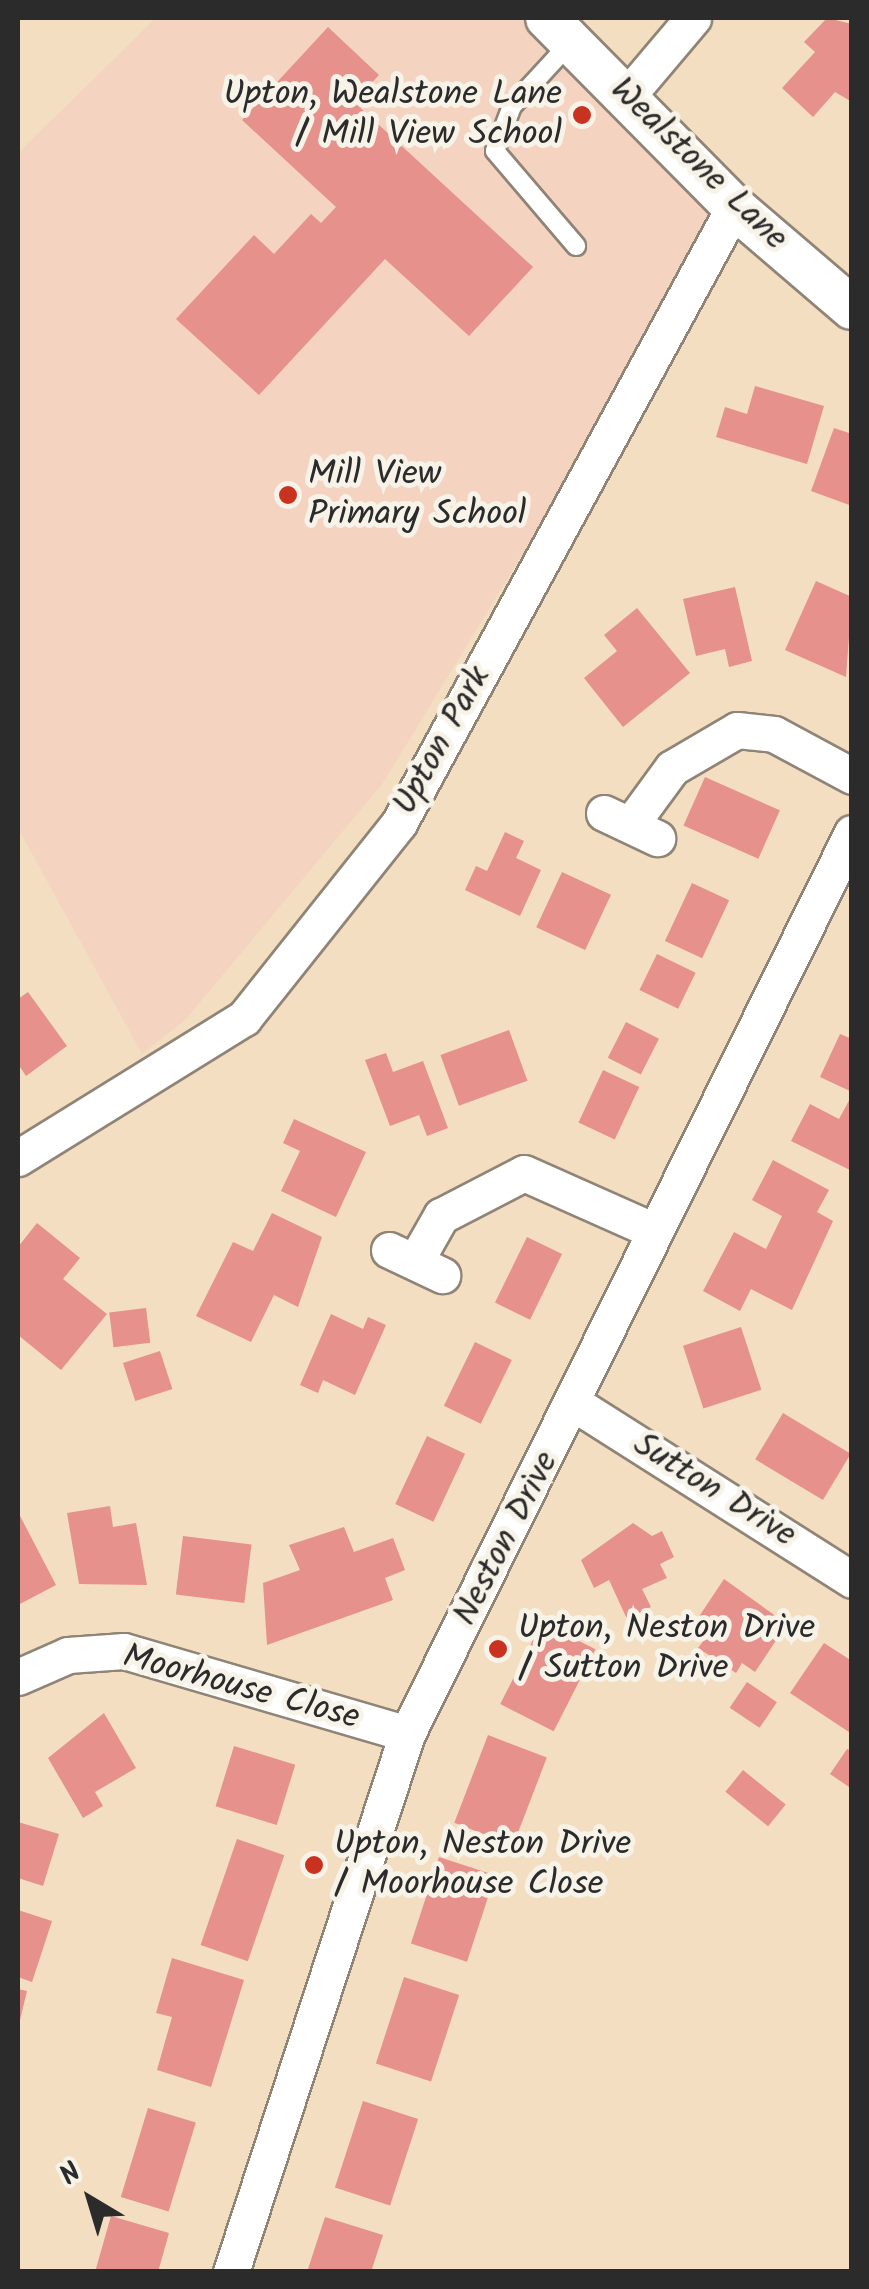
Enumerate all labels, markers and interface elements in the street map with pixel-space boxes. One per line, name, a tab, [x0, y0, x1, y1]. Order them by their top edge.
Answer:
street label: Wealstone Lane	[600, 70, 796, 260]
place label: Upton, Wealstone Lane / Mill View School	[223, 74, 562, 156]
marker: Upton, Wealstone Lane / Mill View School	[571, 104, 593, 126]
place label: Mill View Primary School	[308, 454, 526, 536]
marker: Mill View Primary School	[277, 484, 299, 506]
street label: Upton Park	[385, 659, 501, 823]
street label: Sutton Drive	[625, 1424, 803, 1558]
street label: Neston Drive	[445, 1445, 569, 1633]
place label: Upton, Neston Drive / Sutton Drive	[518, 1608, 815, 1690]
street label: Moorhouse Close	[118, 1636, 364, 1740]
marker: Upton, Neston Drive / Sutton Drive	[487, 1638, 509, 1660]
place label: Upton, Neston Drive / Moorhouse Close	[334, 1824, 631, 1906]
marker: Upton, Neston Drive / Moorhouse Close	[303, 1854, 325, 1876]
north arrow	[40, 2149, 140, 2249]
text: N	[50, 2152, 92, 2198]

